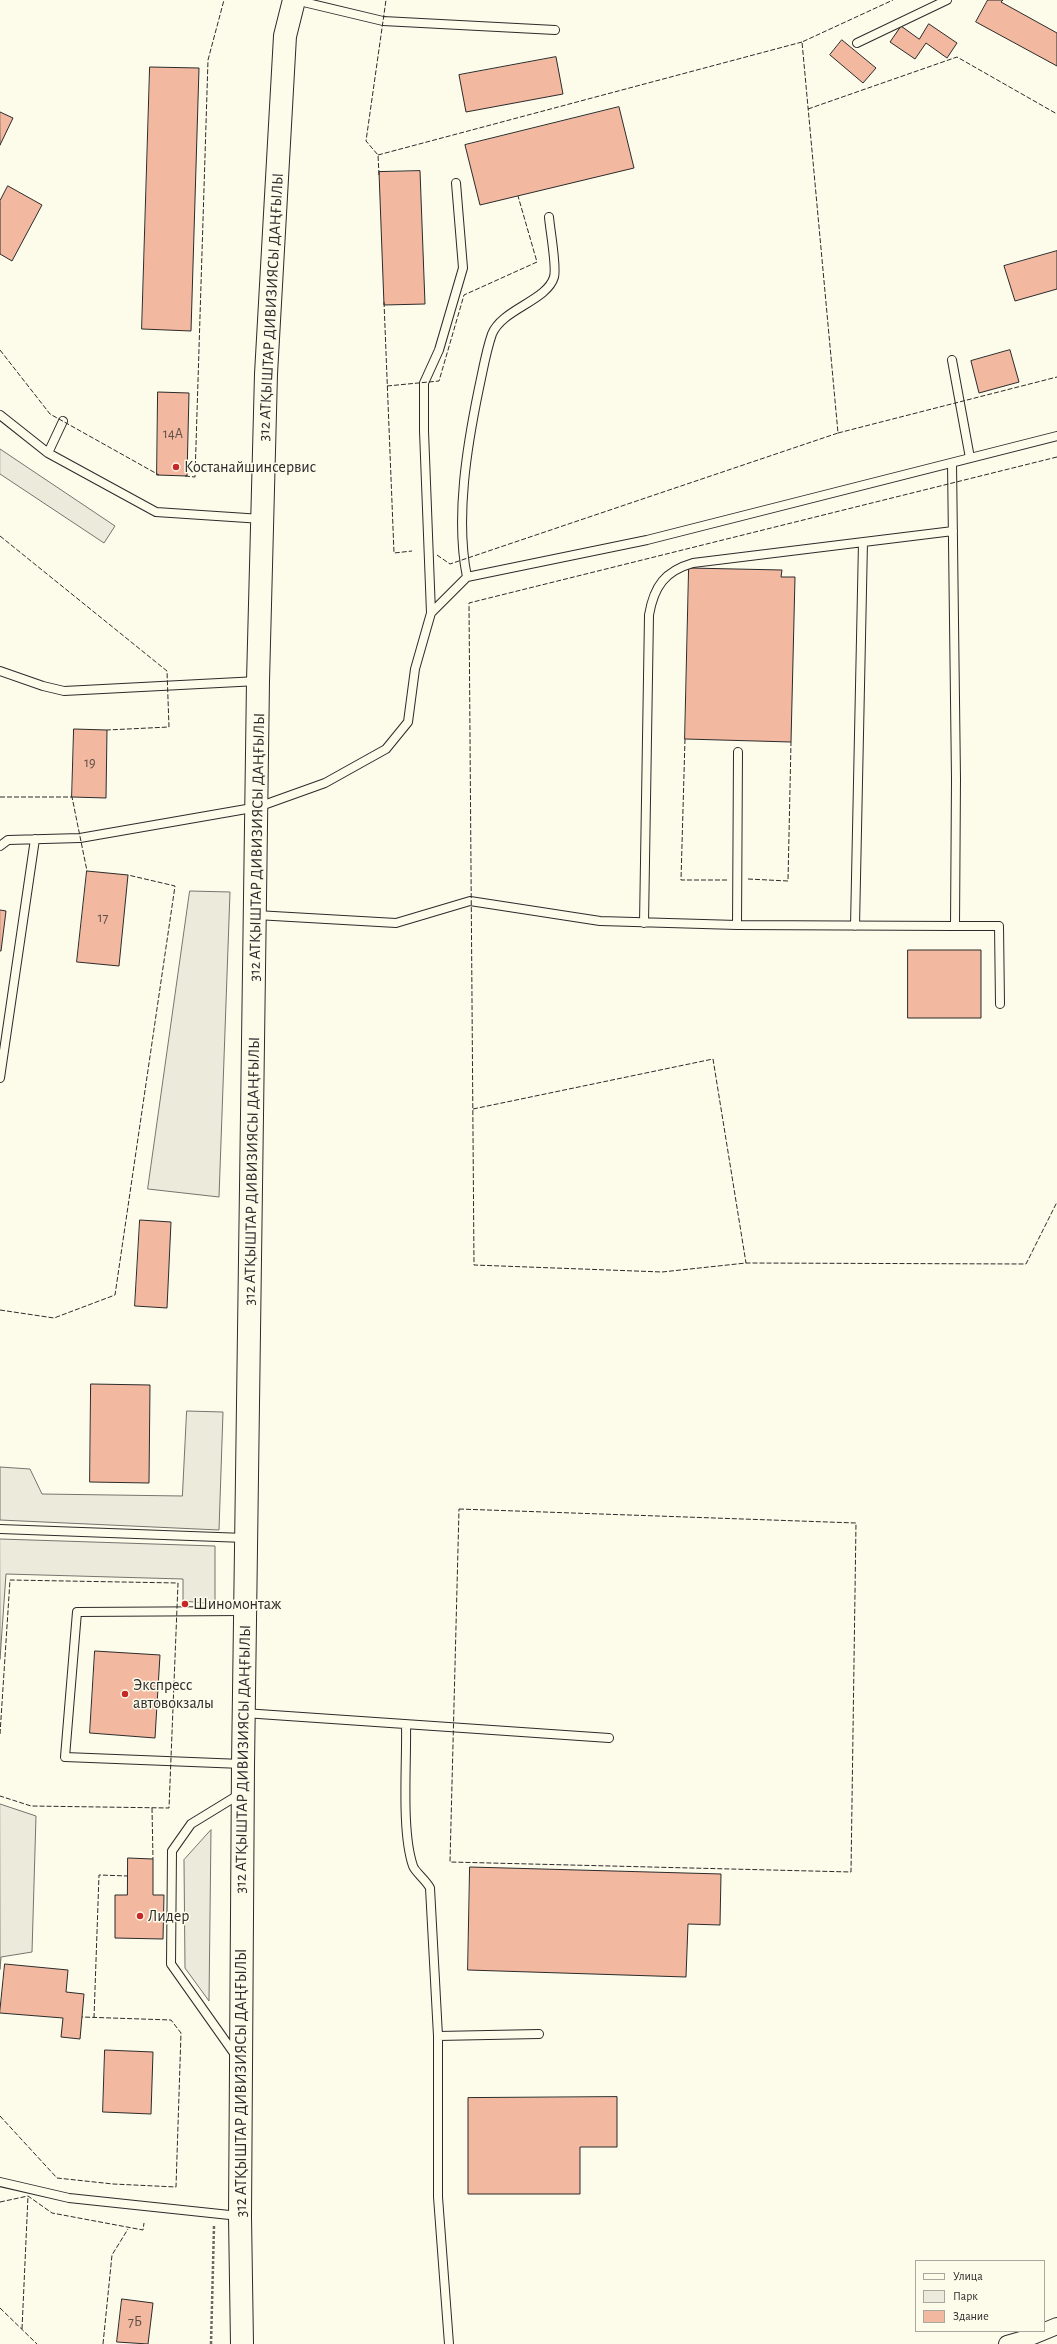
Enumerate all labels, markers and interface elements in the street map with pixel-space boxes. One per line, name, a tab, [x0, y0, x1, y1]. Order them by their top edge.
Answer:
street label: 312 АТҚЫШТАР ДИВИЗИЯСЫ ДАҢҒЫЛЫ	[254, 172, 288, 442]
house number: 14А	[163, 426, 183, 442]
place label: Костанайшинсервис	[184, 457, 316, 477]
marker: Костанайшинсервис	[171, 462, 181, 472]
street label: 312 АТҚЫШТАР ДИВИЗИЯСЫ ДАҢҒЫЛЫ	[245, 713, 269, 981]
house number: 19	[84, 755, 96, 771]
house number: 17	[98, 910, 108, 926]
street label: 312 АТҚЫШТАР ДИВИЗИЯСЫ ДАҢҒЫЛЫ	[240, 1037, 264, 1305]
place label: Шиномонтаж	[193, 1594, 281, 1614]
marker: Шиномонтаж	[180, 1599, 190, 1609]
street label: 312 АТҚЫШТАР ДИВИЗИЯСЫ ДАҢҒЫЛЫ	[231, 1625, 255, 1893]
place label: Экспресс автовокзалы	[133, 1675, 214, 1713]
marker: Экспресс автовокзалы	[120, 1689, 130, 1699]
place label: Лидер	[148, 1906, 189, 1926]
marker: Лидер	[135, 1911, 145, 1921]
street label: 312 АТҚЫШТАР ДИВИЗИЯСЫ ДАҢҒЫЛЫ	[231, 1949, 251, 2217]
legend	[915, 2260, 1045, 2332]
text: Улица	[953, 2270, 983, 2282]
text: Парк	[953, 2290, 978, 2302]
text: Здание	[953, 2310, 989, 2322]
house number: 7Б	[128, 2314, 142, 2330]

